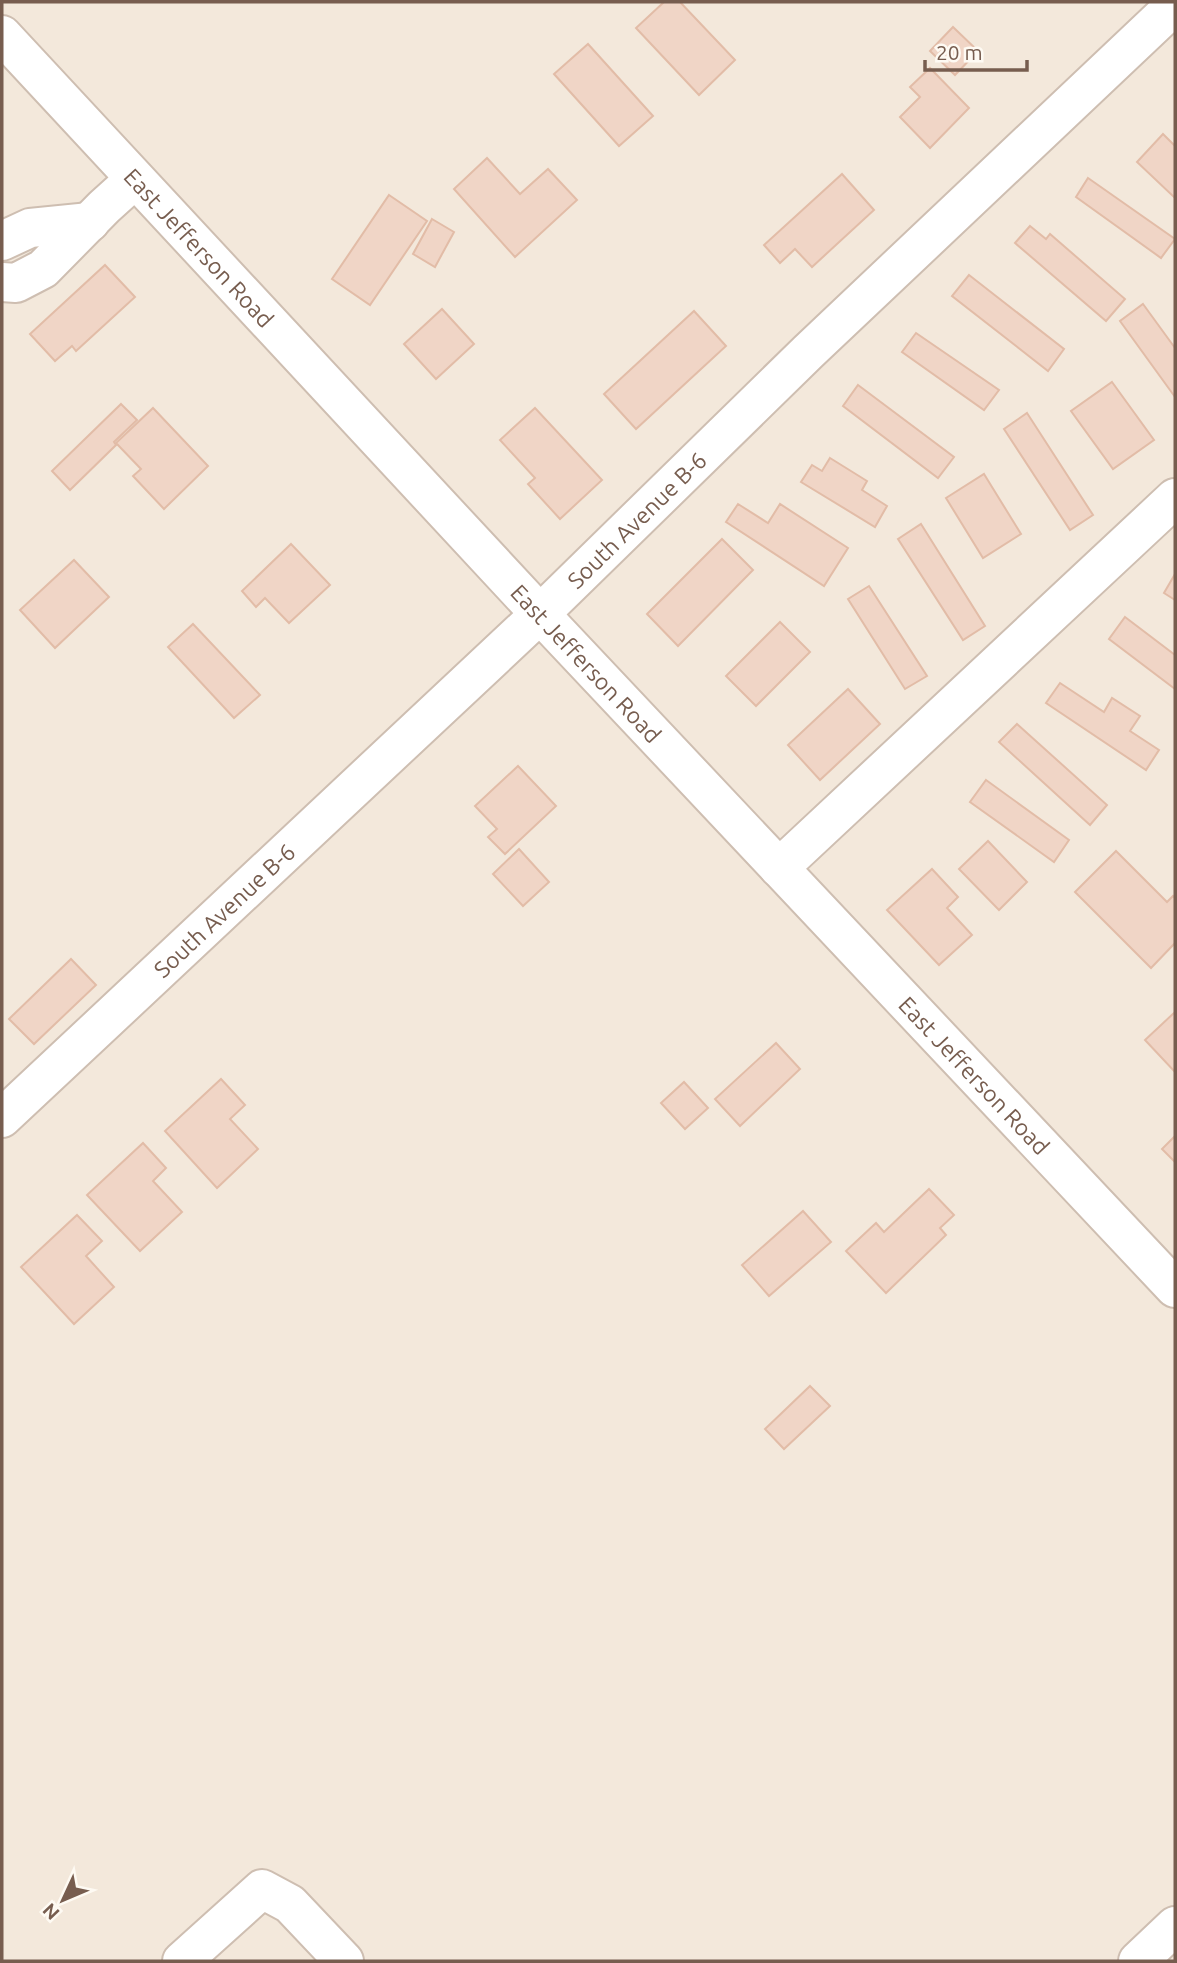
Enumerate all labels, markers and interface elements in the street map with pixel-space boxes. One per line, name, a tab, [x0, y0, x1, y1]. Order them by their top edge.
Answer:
scale bar	[925, 28, 1026, 72]
text: 20 m	[936, 40, 983, 64]
street label: East Jefferson Road	[120, 163, 279, 332]
street label: South Avenue B-6	[562, 447, 711, 593]
street label: East Jefferson Road	[506, 579, 666, 747]
street label: South Avenue B-6	[148, 838, 299, 982]
street label: East Jefferson Road	[894, 991, 1055, 1159]
north arrow	[28, 1865, 98, 1935]
text: N	[38, 1899, 64, 1925]

